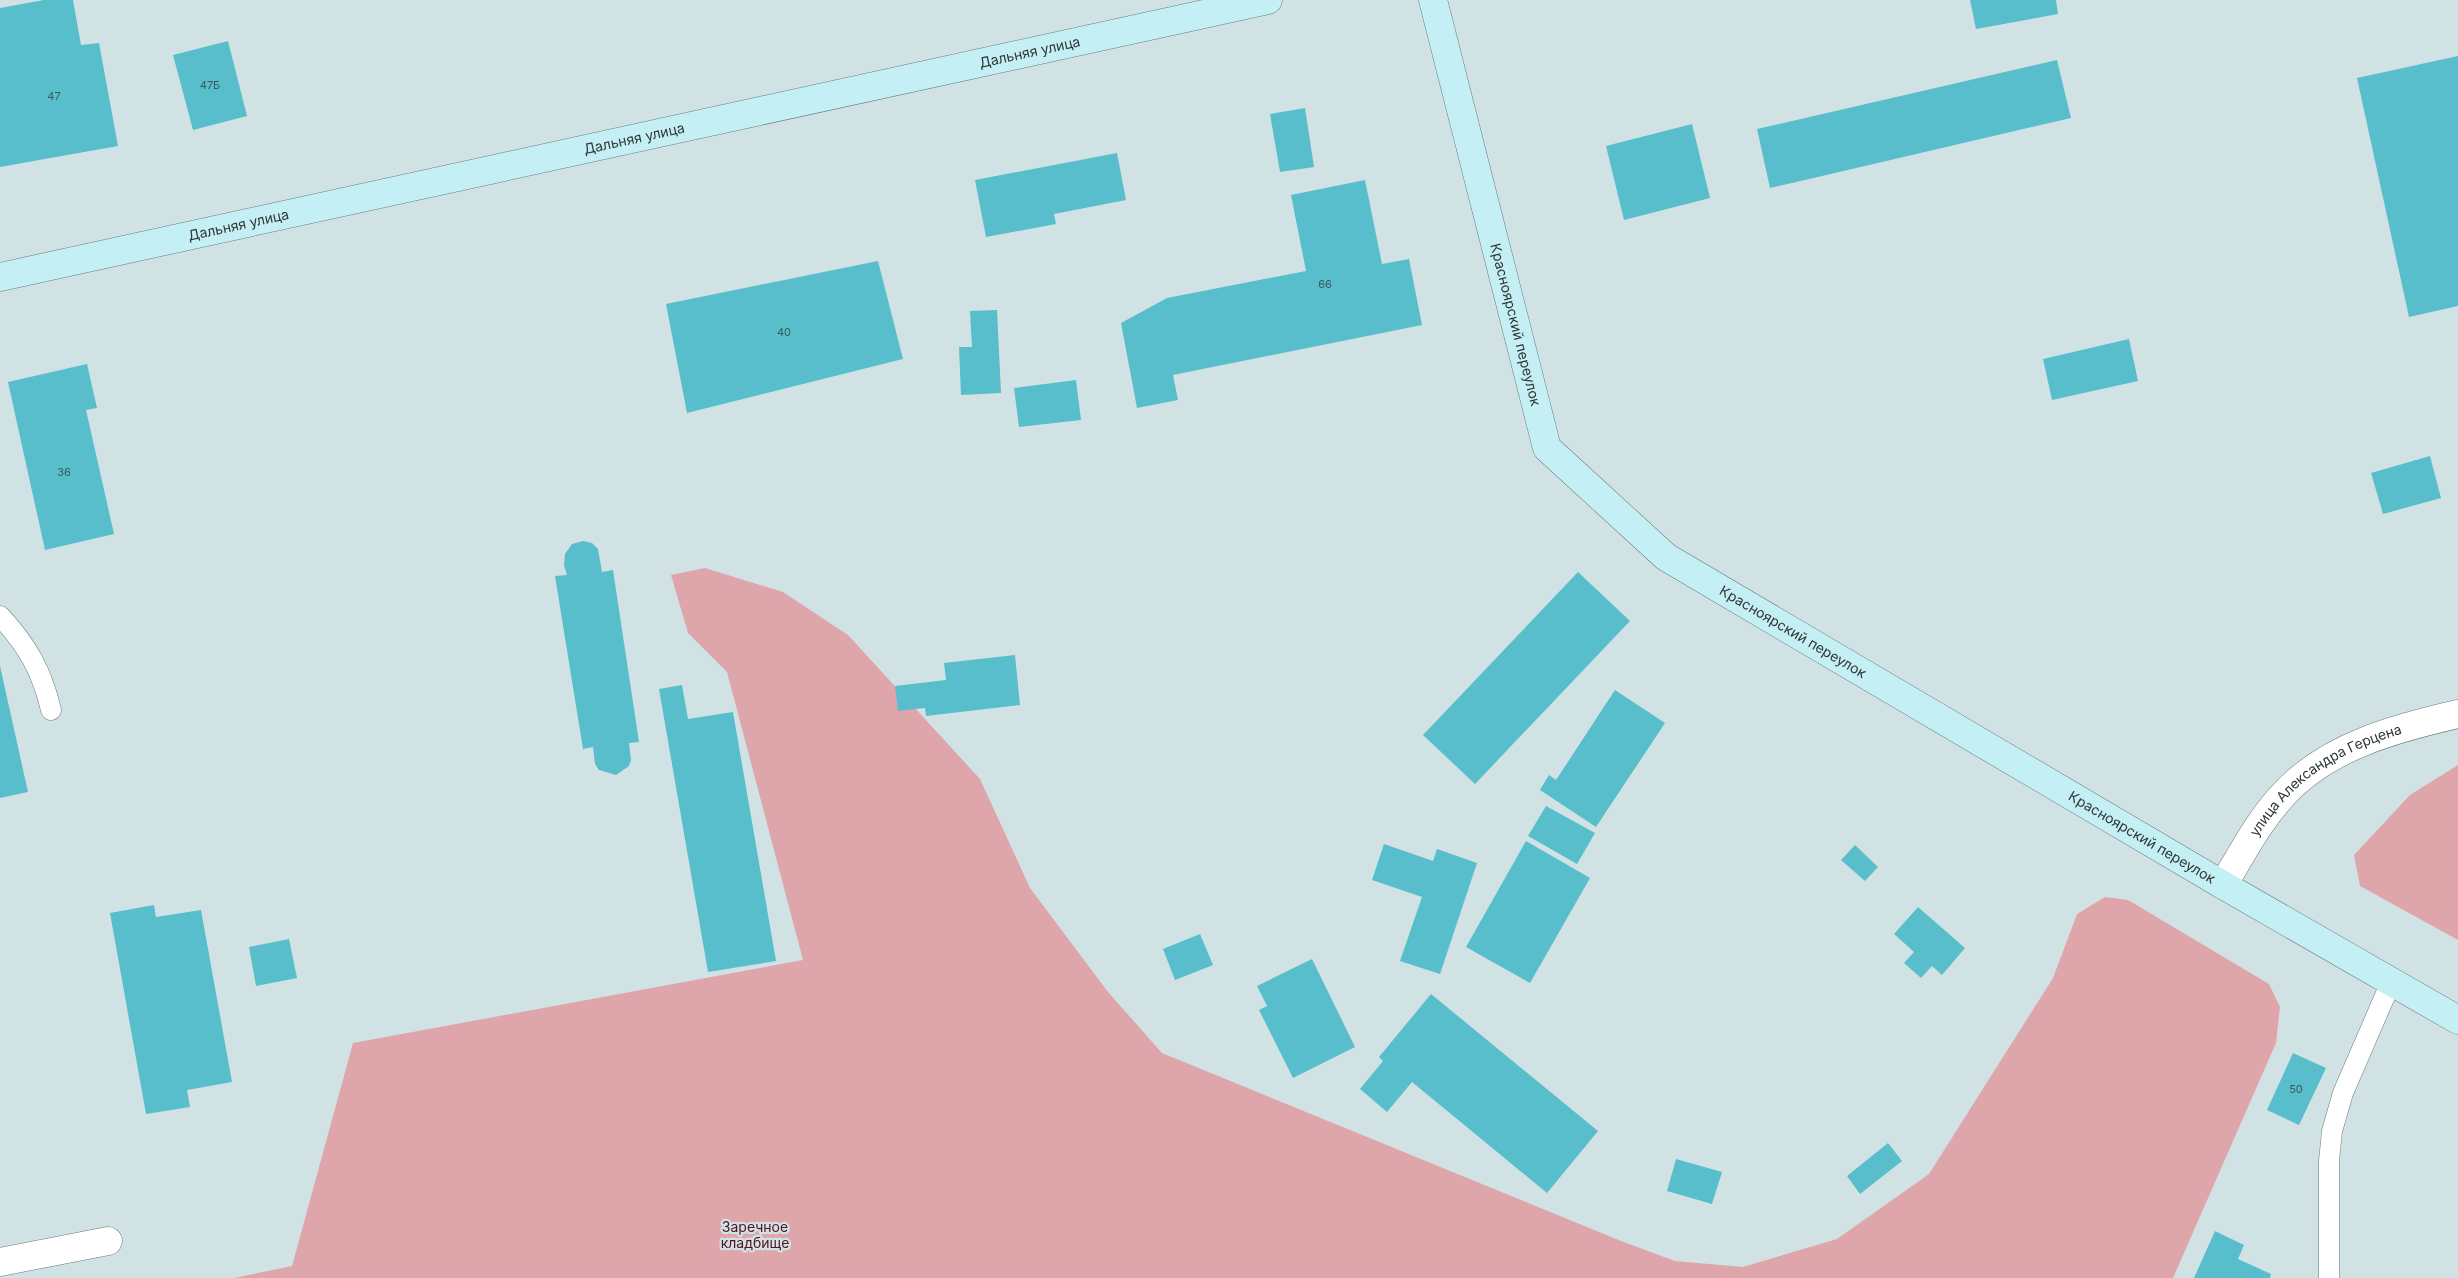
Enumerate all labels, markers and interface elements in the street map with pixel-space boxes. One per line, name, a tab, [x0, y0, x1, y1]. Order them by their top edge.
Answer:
street label: Дальняя улица	[978, 32, 1082, 71]
house number: 47Б	[200, 78, 220, 92]
house number: 47	[47, 89, 61, 103]
street label: Дальняя улица	[582, 119, 686, 157]
street label: Дальняя улица	[186, 205, 290, 244]
street label: Красноярский переулок	[1487, 241, 1545, 408]
house number: 66	[1318, 277, 1332, 291]
house number: 40	[777, 325, 791, 339]
house number: 36	[57, 465, 71, 479]
street label: Красноярский переулок	[1717, 582, 1870, 681]
street label: улица Александра Герцена	[2245, 720, 2403, 839]
street label: Красноярский переулок	[2066, 787, 2219, 887]
house number: 50	[2289, 1082, 2303, 1096]
park label: Заречное кладбище	[721, 1218, 789, 1251]

